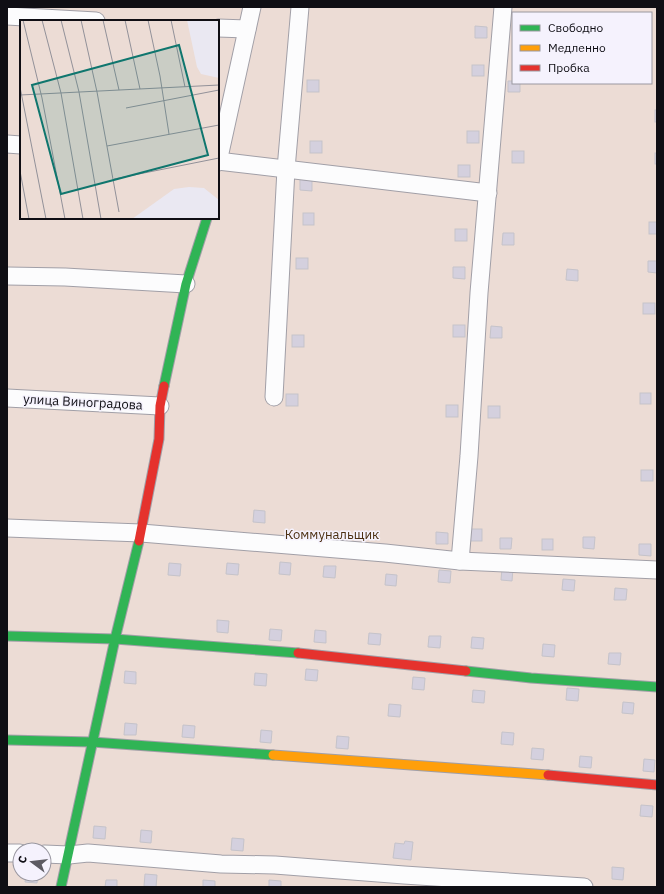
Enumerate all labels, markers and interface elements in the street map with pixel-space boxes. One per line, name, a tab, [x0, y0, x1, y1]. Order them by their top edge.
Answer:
legend	[512, 12, 652, 84]
inset map	[20, 20, 219, 219]
text: Свободно	[548, 20, 604, 35]
text: Медленно	[548, 40, 606, 55]
text: Пробка	[548, 60, 590, 75]
street label: улица Виноградова	[23, 390, 143, 414]
park label: Коммунальщик	[285, 526, 379, 543]
north arrow	[12, 842, 52, 882]
text: С	[15, 854, 30, 865]

